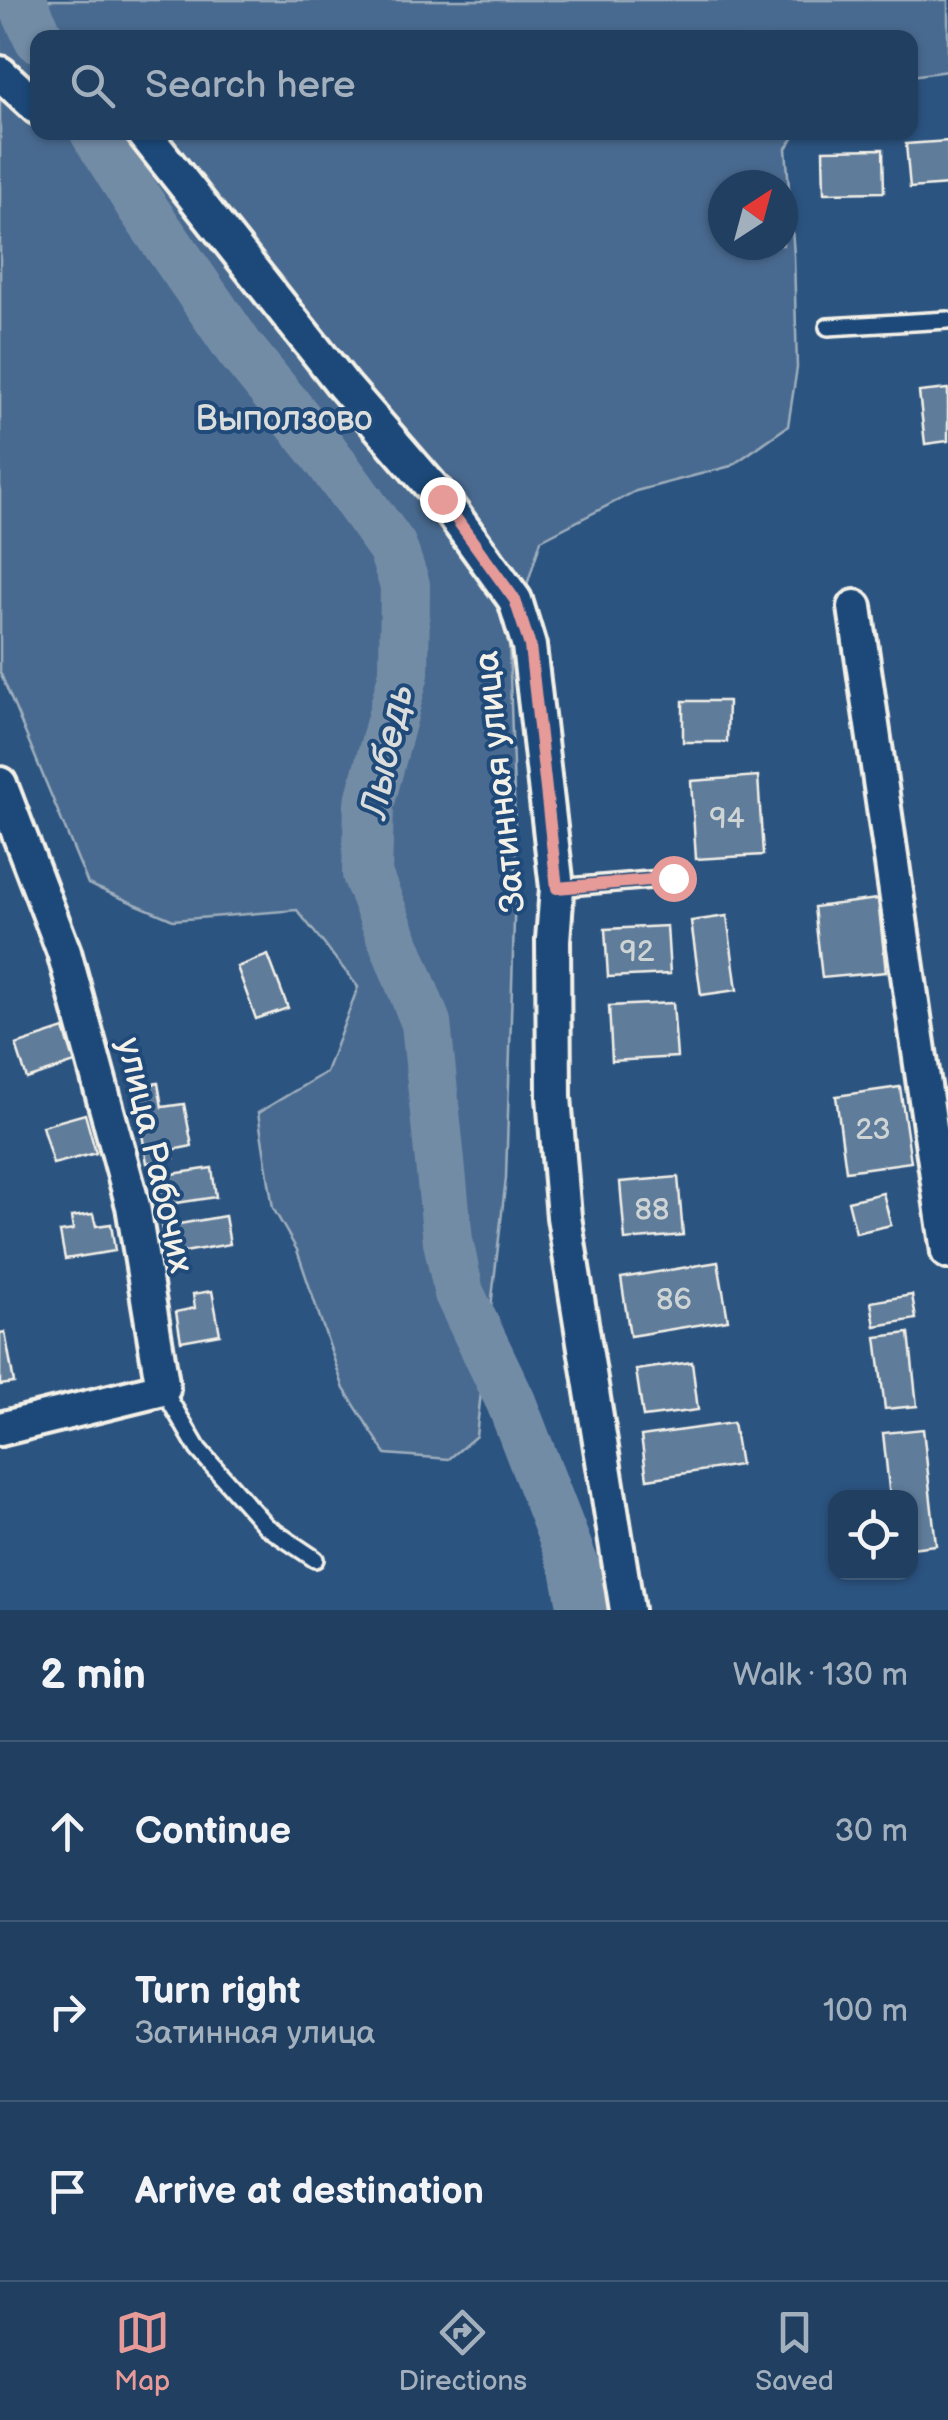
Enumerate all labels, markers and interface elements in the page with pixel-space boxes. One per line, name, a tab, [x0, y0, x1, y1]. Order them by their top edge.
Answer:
search box	[30, 30, 918, 140]
icon: search	[65, 58, 120, 113]
text: Search here	[145, 63, 356, 108]
north arrow	[708, 170, 798, 260]
park label: Выползово	[195, 398, 373, 441]
route end	[420, 477, 466, 523]
street label: Затинная улица	[465, 648, 536, 915]
water label: Лыбедь	[351, 680, 424, 824]
house number: 94	[709, 801, 745, 837]
route start	[651, 856, 697, 902]
house number: 92	[619, 934, 655, 970]
street label: улица Рабочих	[107, 1034, 203, 1277]
house number: 23	[855, 1112, 891, 1148]
house number: 88	[635, 1192, 669, 1228]
house number: 86	[656, 1282, 692, 1318]
map controls	[828, 1490, 918, 1580]
button: locate	[828, 1490, 918, 1580]
text: 2 min	[40, 1650, 146, 1701]
text: Walk · 130 m	[733, 1656, 908, 1695]
icon: ahead	[40, 1804, 95, 1859]
text: Continue	[135, 1809, 291, 1854]
text: 30 m	[834, 1812, 908, 1851]
text: Turn right	[135, 1969, 300, 2014]
icon: right	[40, 1984, 95, 2039]
text: 100 m	[823, 1992, 908, 2031]
text: Затинная улица	[135, 2014, 375, 2053]
icon: arrive	[40, 2164, 95, 2219]
text: Arrive at destination	[135, 2169, 484, 2214]
tab: Map	[114, 2305, 170, 2398]
tab: Directions	[398, 2305, 527, 2398]
tab: Saved	[755, 2305, 834, 2398]

